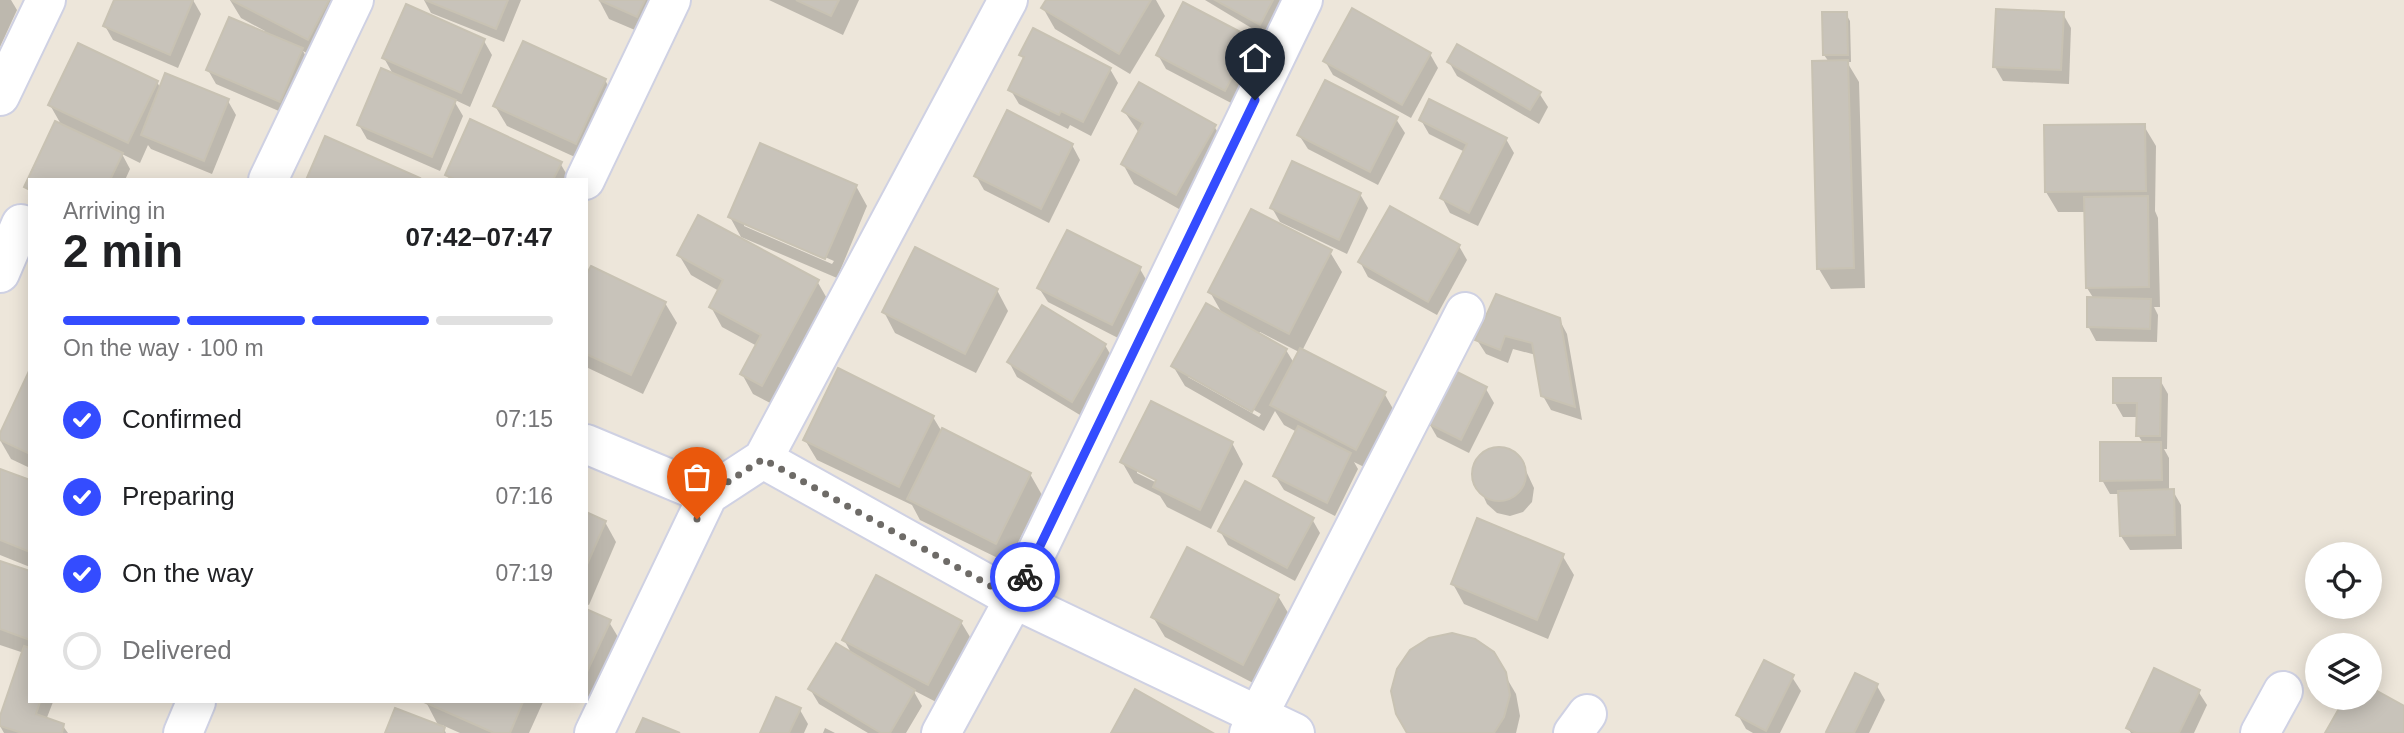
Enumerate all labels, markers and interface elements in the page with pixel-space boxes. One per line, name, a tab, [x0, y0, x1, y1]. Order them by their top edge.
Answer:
pin	[1225, 28, 1285, 100]
icon: home	[1236, 39, 1274, 77]
text: Arriving in	[63, 198, 165, 224]
text: 07:42–07:47	[406, 222, 553, 252]
text: 2 min	[63, 225, 183, 277]
text: On the way · 100 m	[63, 335, 264, 361]
icon: check	[63, 401, 101, 439]
text: Confirmed	[122, 404, 242, 434]
text: 07:15	[495, 406, 553, 432]
pin	[667, 447, 727, 519]
icon: bag	[678, 458, 716, 496]
icon: check	[63, 478, 101, 516]
text: Preparing	[122, 481, 235, 511]
text: 07:16	[495, 483, 553, 509]
courier	[990, 542, 1060, 612]
map controls	[2305, 542, 2382, 710]
button: locate	[2305, 542, 2382, 619]
icon: check	[63, 555, 101, 593]
text: On the way	[122, 558, 254, 588]
icon: bike	[1006, 558, 1044, 596]
text: 07:19	[495, 560, 553, 586]
button: layers	[2305, 633, 2382, 710]
text: Delivered	[122, 635, 232, 665]

